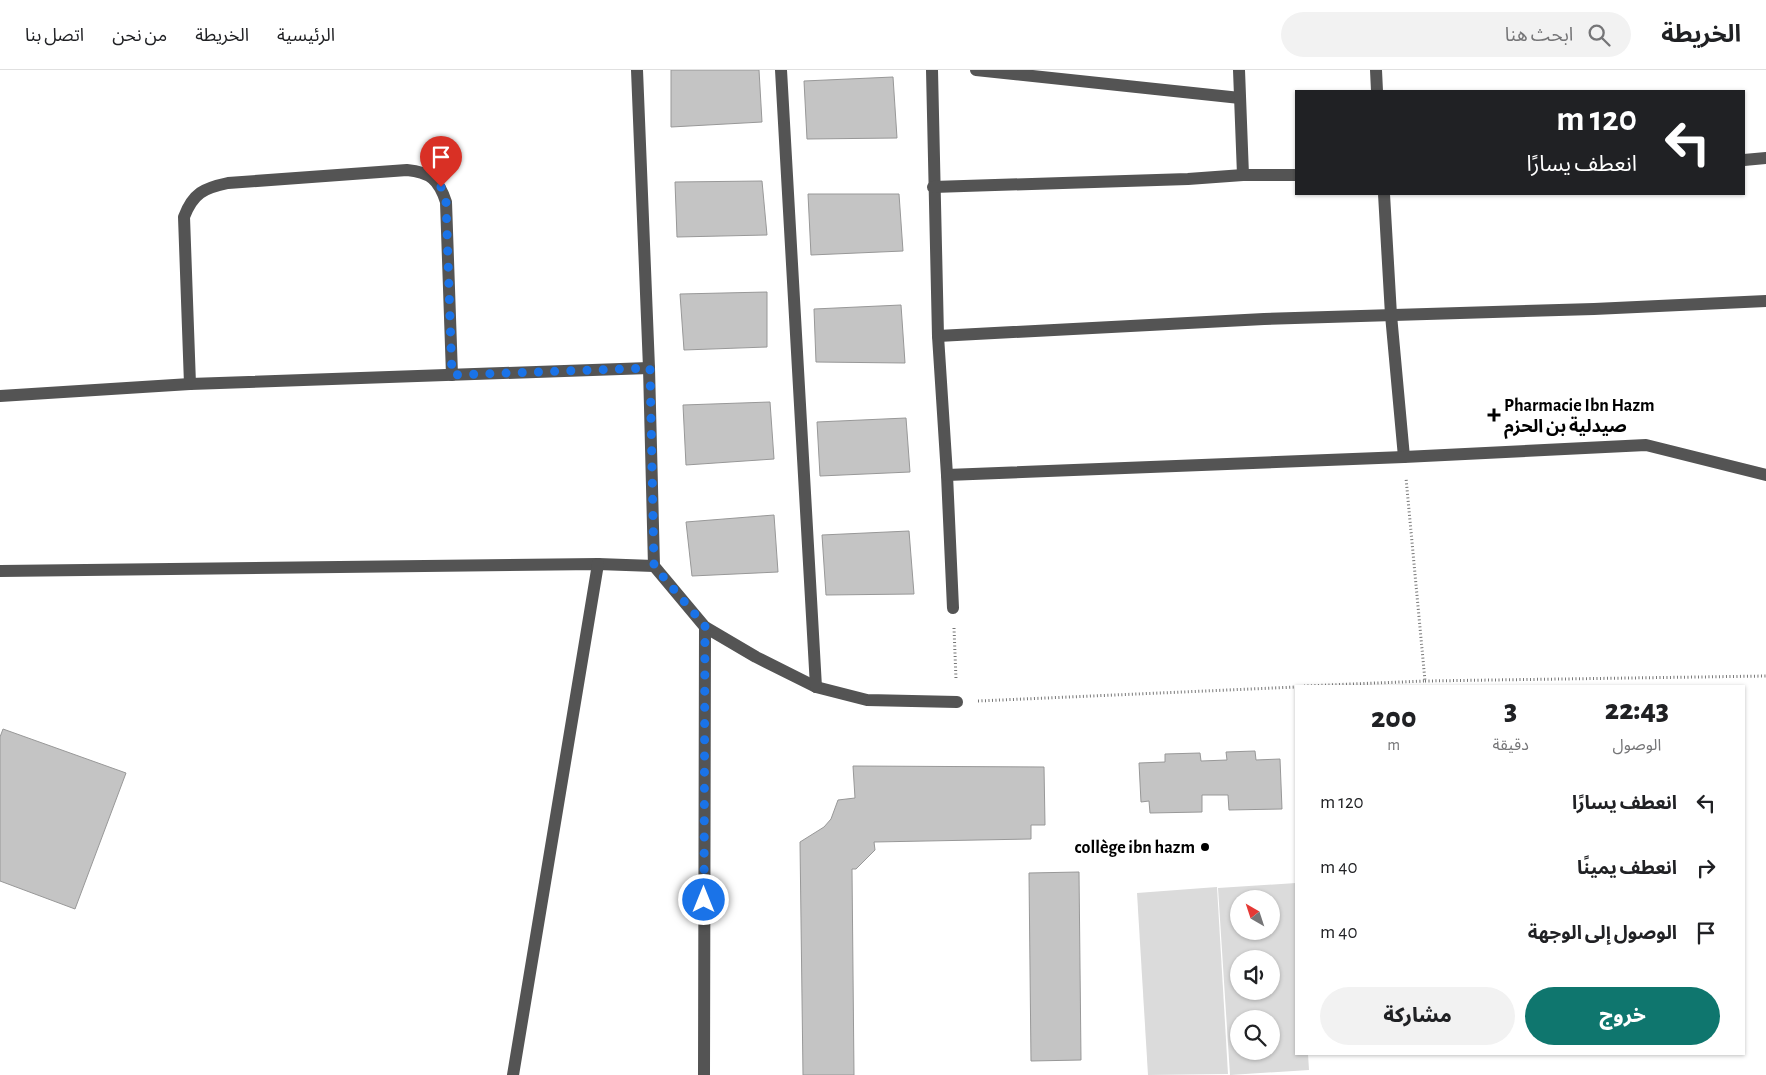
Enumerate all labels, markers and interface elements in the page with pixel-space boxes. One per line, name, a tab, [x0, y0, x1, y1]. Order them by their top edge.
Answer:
search box	[1281, 12, 1631, 57]
icon: search	[1585, 21, 1613, 49]
text: الخريطة	[1661, 23, 1741, 47]
text: ابحث هنا	[1505, 26, 1573, 45]
text: اتصل بنا	[25, 27, 84, 45]
text: من نحن	[112, 27, 167, 45]
text: الخريطة	[195, 27, 249, 45]
text: الرئيسية	[277, 27, 335, 45]
text: 120 m	[1556, 102, 1637, 137]
icon: left	[1655, 110, 1720, 175]
pin	[420, 136, 462, 187]
icon: arrive	[427, 143, 455, 171]
text: انعطف يسارًا	[1527, 153, 1637, 175]
place label: Pharmacie Ibn Hazm صيدلية بن الحزم	[1504, 397, 1655, 439]
marker: Pharmacie Ibn Hazm صيدلية بن الحزم	[1488, 409, 1500, 421]
text: 3	[1504, 695, 1517, 725]
text: 22:43	[1605, 695, 1669, 725]
text: 200	[1371, 703, 1416, 733]
text: m	[1387, 737, 1400, 753]
text: دقيقة	[1492, 737, 1529, 753]
text: الوصول	[1613, 737, 1661, 753]
icon: left	[1692, 789, 1720, 817]
text: 120 m	[1320, 793, 1364, 812]
text: انعطف يسارًا	[1572, 794, 1677, 813]
place label: collège ibn hazm	[1075, 839, 1195, 857]
marker: collège ibn hazm	[1199, 841, 1211, 853]
icon: right	[1692, 854, 1720, 882]
text: 40 m	[1320, 858, 1358, 877]
text: انعطف يمينًا	[1577, 859, 1677, 878]
position arrow	[677, 873, 729, 925]
north arrow	[1230, 890, 1280, 940]
map controls	[1230, 890, 1280, 1060]
icon: arrive	[1692, 919, 1720, 947]
text: 40 m	[1320, 923, 1358, 942]
text: الوصول إلى الوجهة	[1528, 924, 1677, 943]
button: sound	[1230, 950, 1280, 1000]
button: مشاركة	[1320, 987, 1515, 1045]
button: خروج	[1525, 987, 1720, 1045]
button: search	[1230, 1010, 1280, 1060]

